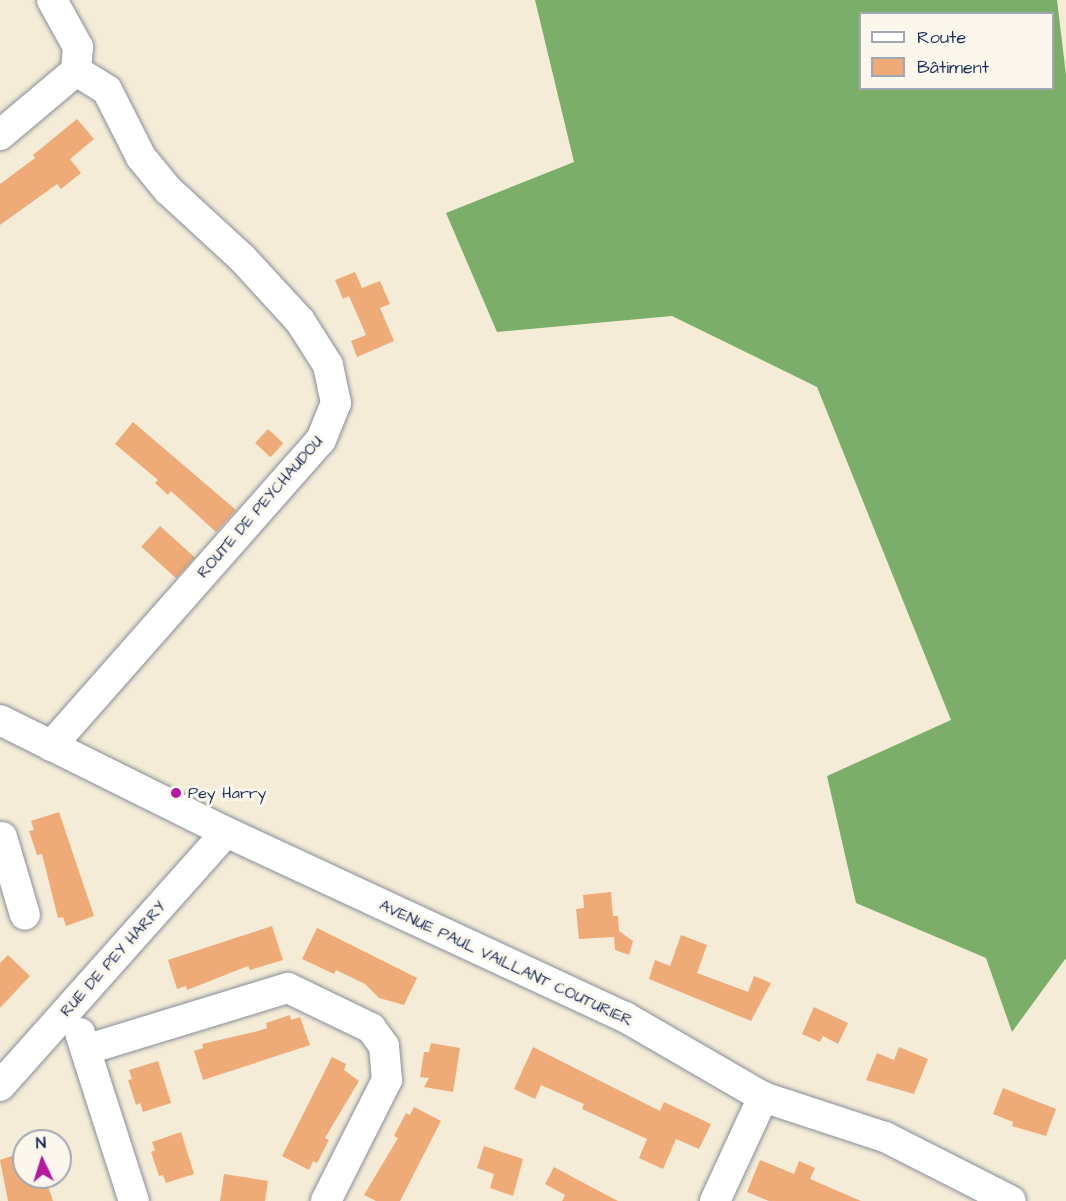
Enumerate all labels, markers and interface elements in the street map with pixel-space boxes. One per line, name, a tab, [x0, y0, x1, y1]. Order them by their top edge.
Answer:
legend	[859, 12, 1054, 90]
text: Route	[917, 25, 966, 50]
text: Bâtiment	[917, 55, 989, 80]
street label: ROUTE DE PEYCHAUDOU	[193, 432, 327, 582]
place label: Pey Harry	[188, 783, 266, 803]
marker: Pey Harry	[169, 786, 183, 800]
street label: AVENUE PAUL VAILLANT COUTURIER	[376, 896, 636, 1030]
street label: RUE DE PEY HARRY	[56, 897, 170, 1021]
north arrow	[12, 1129, 72, 1189]
text: N	[35, 1132, 47, 1154]

